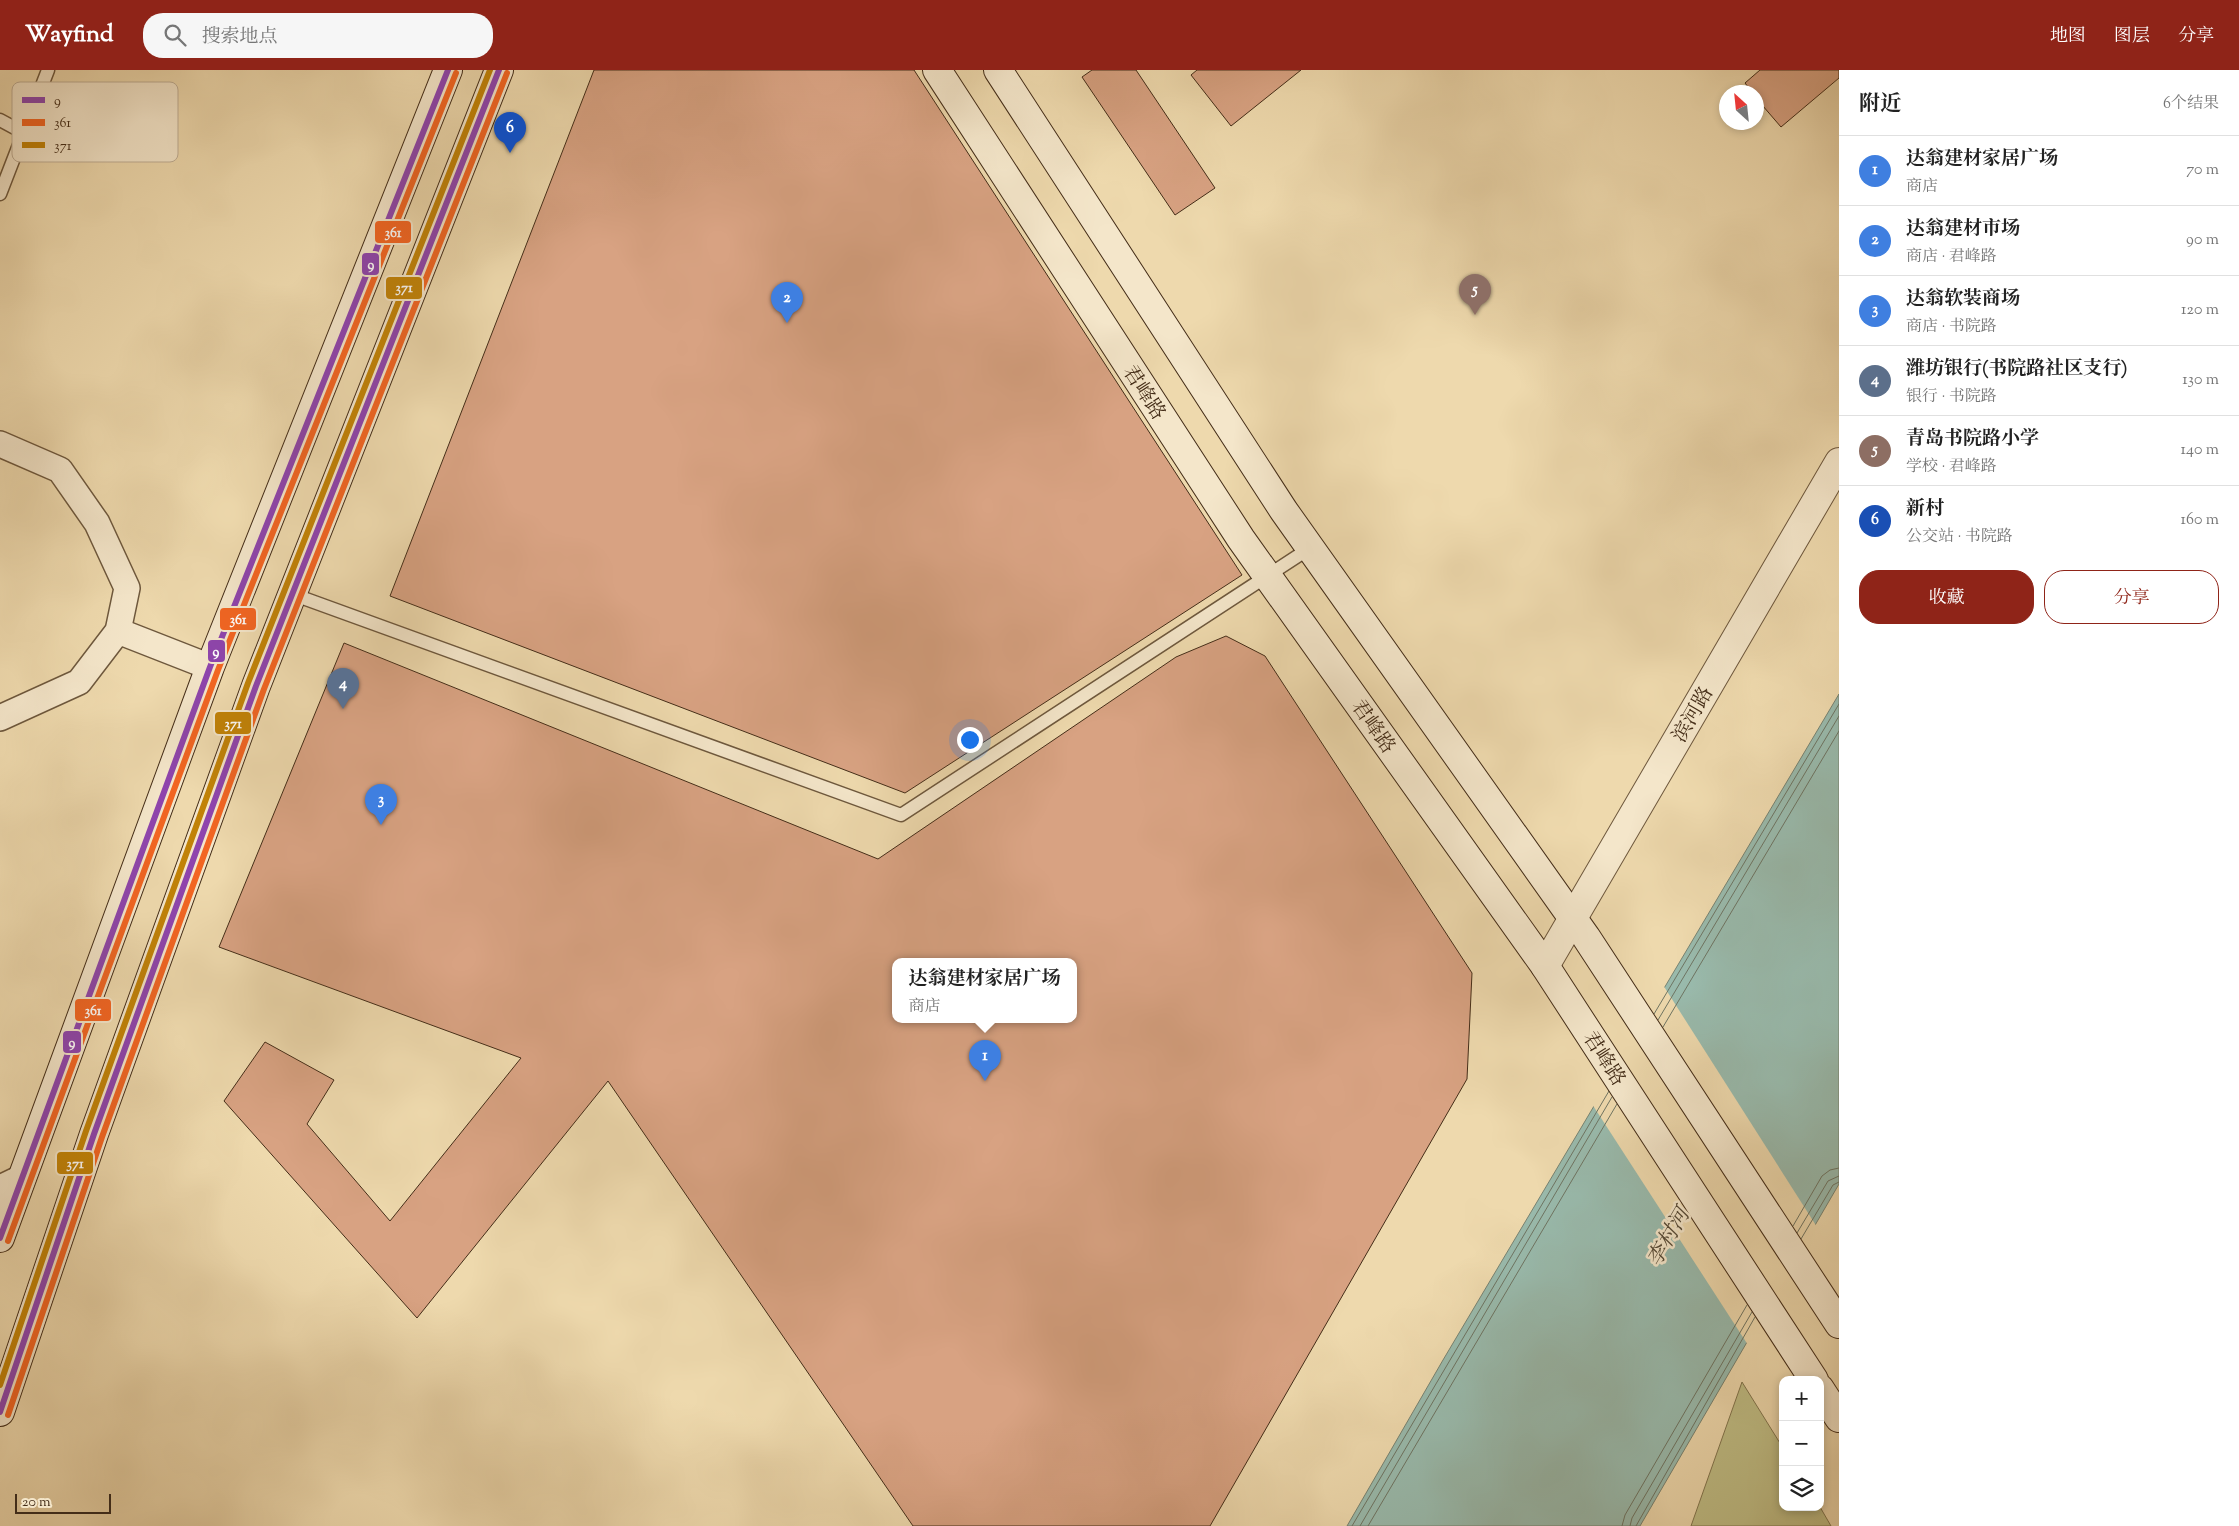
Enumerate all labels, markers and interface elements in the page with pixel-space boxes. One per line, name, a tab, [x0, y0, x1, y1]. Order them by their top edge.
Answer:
search box	[143, 13, 493, 58]
text: Wayfind	[25, 18, 113, 52]
icon: search	[161, 21, 189, 49]
text: 搜索地点	[201, 24, 277, 51]
text: 地图	[2050, 24, 2086, 50]
text: 图层	[2114, 24, 2150, 50]
text: 分享	[2178, 24, 2214, 50]
legend	[12, 82, 178, 162]
north arrow	[1719, 85, 1764, 130]
text: 附近	[1859, 90, 1901, 120]
text: 9	[54, 92, 61, 112]
text: 6个结果	[2163, 93, 2219, 116]
pin: 6	[494, 112, 526, 153]
text: 361	[54, 114, 71, 134]
text: 371	[54, 137, 72, 157]
text: 达翁建材家居广场	[1906, 146, 2058, 173]
text: 1	[1872, 159, 1878, 182]
text: 70 m	[2186, 159, 2219, 182]
text: 商店	[1906, 176, 1938, 199]
text: 达翁建材市场	[1906, 216, 2020, 243]
line badge: 361	[374, 220, 412, 244]
text: 361	[384, 224, 402, 244]
text: 2	[1871, 229, 1879, 252]
text: 90 m	[2186, 229, 2219, 252]
text: 商店 · 君峰路	[1906, 246, 1997, 269]
line badge: 9	[361, 252, 380, 276]
text: 9	[368, 256, 375, 276]
pin: 5	[1459, 274, 1491, 315]
line badge: 371	[385, 276, 423, 300]
text: 371	[395, 279, 413, 299]
pin: 2	[771, 282, 803, 323]
text: 达翁软装商场	[1906, 286, 2020, 313]
text: 3	[1872, 299, 1878, 322]
text: 120 m	[2181, 299, 2219, 322]
text: 商店 · 书院路	[1906, 316, 1997, 339]
text: 潍坊银行(书院路社区支行)	[1906, 356, 2127, 383]
street label: 君峰路	[1114, 360, 1171, 426]
text: 4	[1871, 369, 1879, 392]
text: 130 m	[2182, 369, 2219, 392]
text: 银行 · 书院路	[1906, 386, 1997, 409]
text: 青岛书院路小学	[1906, 426, 2039, 453]
text: 5	[1872, 439, 1878, 462]
text: 140 m	[2181, 439, 2219, 462]
text: 学校 · 君峰路	[1906, 456, 1997, 479]
text: 新村	[1906, 496, 1944, 523]
text: 6	[1871, 509, 1879, 532]
text: 160 m	[2181, 509, 2219, 532]
text: 公交站 · 书院路	[1906, 526, 2013, 549]
button: 收藏	[1859, 570, 2034, 624]
button: 分享	[2044, 570, 2219, 624]
line badge: 361	[219, 607, 257, 631]
text: 361	[229, 611, 247, 631]
line badge: 9	[207, 639, 226, 663]
text: 9	[213, 643, 220, 663]
pin: 4	[327, 668, 359, 709]
street label: 滨河路	[1667, 682, 1722, 748]
street label: 君峰路	[1343, 695, 1401, 760]
line badge: 371	[214, 711, 252, 735]
text: 371	[224, 715, 242, 735]
your location	[957, 727, 983, 753]
pin: 3	[365, 784, 397, 825]
popup	[892, 958, 1077, 1023]
text: 达翁建材家居广场	[908, 966, 1061, 993]
text: 商店	[908, 996, 941, 1019]
line badge: 361	[74, 998, 112, 1022]
text: 361	[84, 1002, 102, 1022]
street label: 君峰路	[1574, 1026, 1631, 1092]
line badge: 9	[62, 1030, 82, 1054]
text: 9	[69, 1034, 76, 1054]
pin: 1	[969, 1040, 1001, 1081]
line badge: 371	[56, 1151, 94, 1175]
text: 371	[66, 1155, 84, 1175]
water label: 李村河	[1641, 1200, 1700, 1273]
map controls	[1779, 1376, 1824, 1511]
button: +	[1779, 1376, 1824, 1421]
button: −	[1779, 1421, 1824, 1466]
button: layers	[1779, 1466, 1824, 1511]
scale bar	[15, 1491, 111, 1514]
text: 20 m	[22, 1493, 51, 1513]

